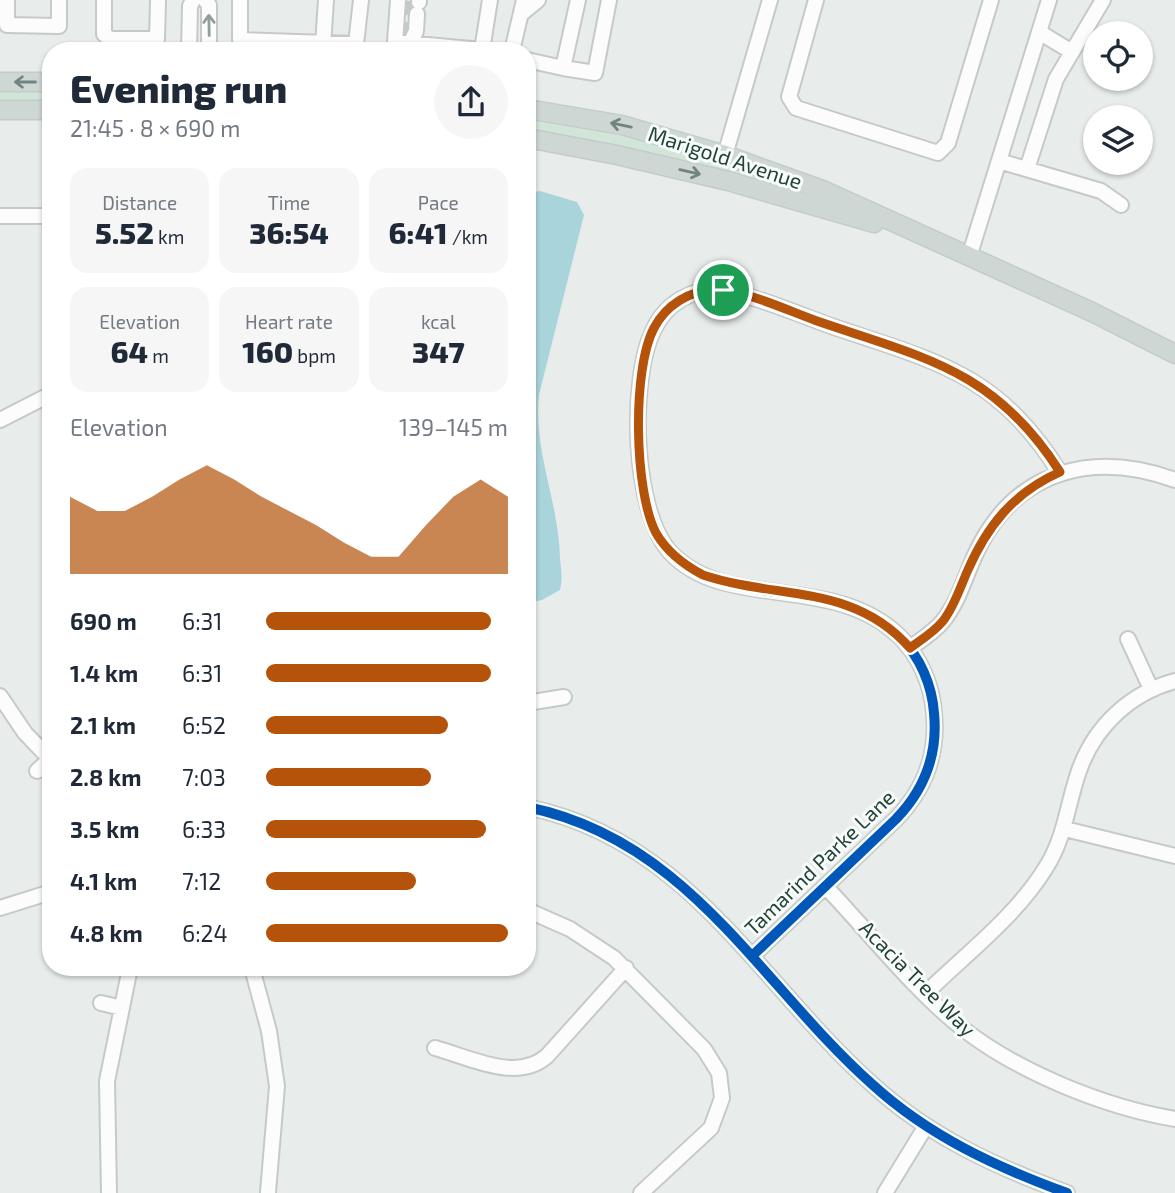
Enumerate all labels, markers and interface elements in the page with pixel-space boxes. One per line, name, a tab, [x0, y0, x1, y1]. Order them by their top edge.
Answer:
one-way arrow	[202, 14, 216, 37]
map controls	[1083, 21, 1153, 175]
button: locate	[1083, 21, 1153, 91]
text: Evening run	[70, 65, 287, 111]
button: share	[434, 65, 508, 139]
one-way arrow	[14, 75, 37, 89]
button: layers	[1083, 105, 1153, 175]
text: 21:45 · 8 × 690 m	[70, 114, 240, 142]
one-way arrow	[610, 118, 633, 132]
street label: Marigold Avenue	[646, 120, 805, 193]
one-way arrow	[678, 166, 700, 179]
text: Distance	[102, 191, 177, 214]
text: Time	[268, 191, 310, 214]
text: Pace	[418, 191, 459, 214]
text: 5.52	[95, 214, 154, 250]
text: 36:54	[249, 214, 329, 250]
text: 6:41	[389, 214, 448, 250]
text: km	[154, 225, 184, 248]
text: /km	[448, 225, 488, 248]
pin	[693, 260, 753, 320]
icon: arrive	[704, 271, 742, 309]
text: Elevation	[99, 310, 180, 333]
text: Heart rate	[245, 310, 333, 333]
text: kcal	[421, 310, 456, 333]
text: 64	[110, 333, 148, 369]
text: 160	[242, 333, 293, 369]
text: 347	[412, 333, 465, 369]
text: m	[148, 344, 169, 367]
text: bpm	[293, 344, 336, 367]
text: Elevation	[70, 413, 168, 441]
text: 139–145 m	[399, 413, 508, 441]
text: 690 m	[70, 607, 137, 635]
text: 6:31	[182, 607, 223, 635]
text: 1.4 km	[70, 659, 138, 687]
text: 6:31	[182, 659, 223, 687]
text: 2.1 km	[70, 711, 136, 739]
text: 6:52	[182, 711, 226, 739]
text: 2.8 km	[70, 763, 141, 791]
text: 7:03	[182, 763, 226, 791]
street label: Tamarind Parke Lane	[739, 784, 899, 940]
text: 3.5 km	[70, 815, 139, 843]
text: 6:33	[182, 815, 226, 843]
text: 4.1 km	[70, 867, 137, 895]
text: 7:12	[182, 867, 221, 895]
street label: Acacia Tree Way	[855, 915, 981, 1041]
text: 4.8 km	[70, 919, 143, 947]
text: 6:24	[182, 919, 228, 947]

